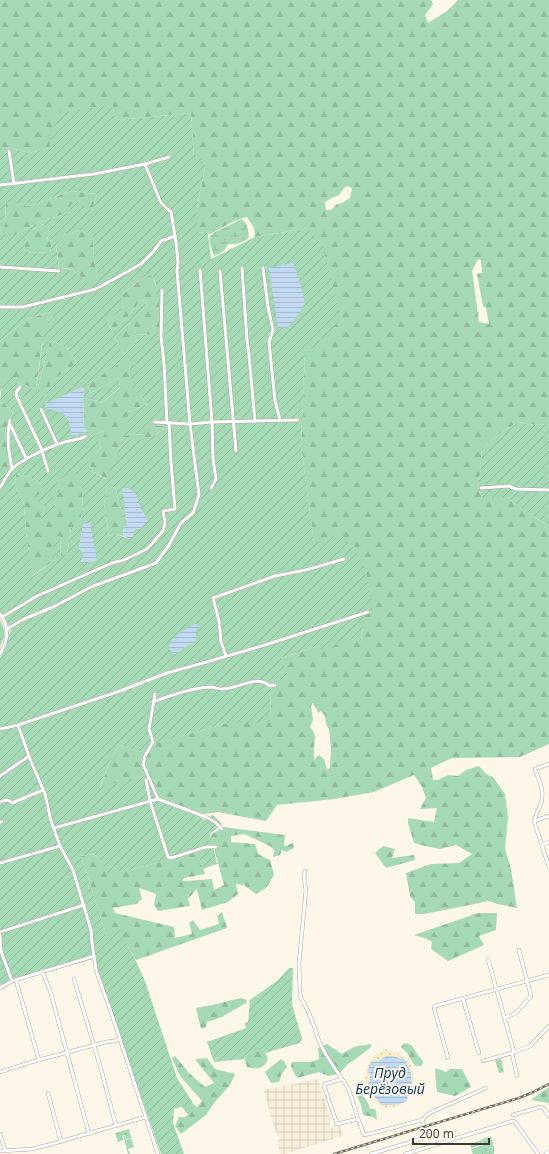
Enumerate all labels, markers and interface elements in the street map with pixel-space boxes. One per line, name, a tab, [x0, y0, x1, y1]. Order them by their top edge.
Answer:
water label: Пруд Берёзовый	[355, 1063, 425, 1098]
scale bar	[413, 1120, 489, 1146]
text: 200 m	[419, 1125, 454, 1142]

